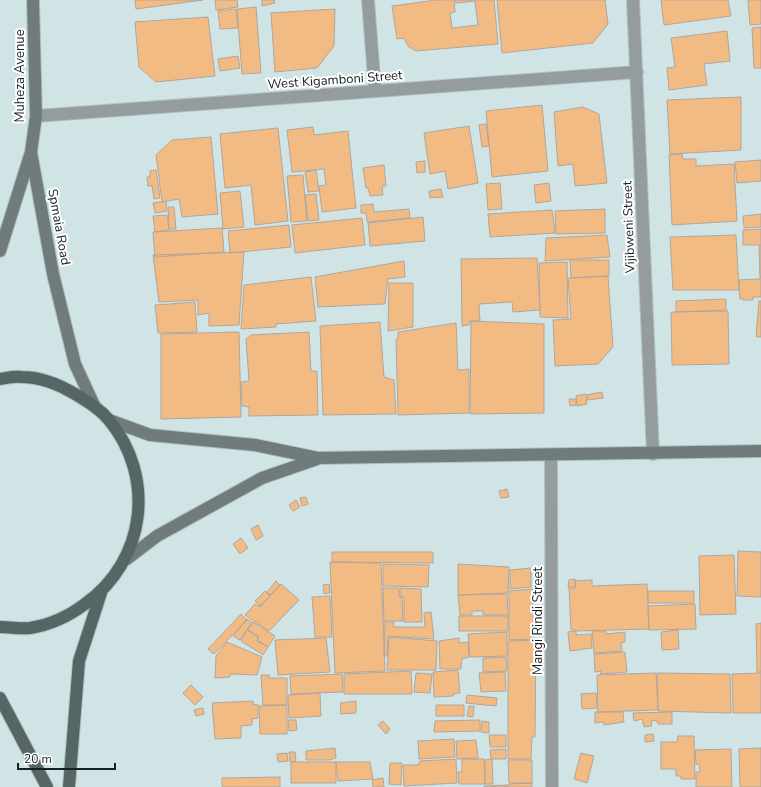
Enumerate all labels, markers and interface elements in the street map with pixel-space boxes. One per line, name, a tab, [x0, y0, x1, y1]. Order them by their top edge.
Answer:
street label: Muheza Avenue	[11, 29, 29, 123]
street label: West Kigamboni Street	[267, 66, 404, 94]
street label: Vijibweni Street	[618, 180, 640, 275]
street label: Spmaia Road	[43, 187, 75, 267]
street label: Mangi Rindi Street	[529, 567, 547, 675]
scale bar	[18, 745, 115, 771]
text: 20 m	[24, 751, 52, 767]

